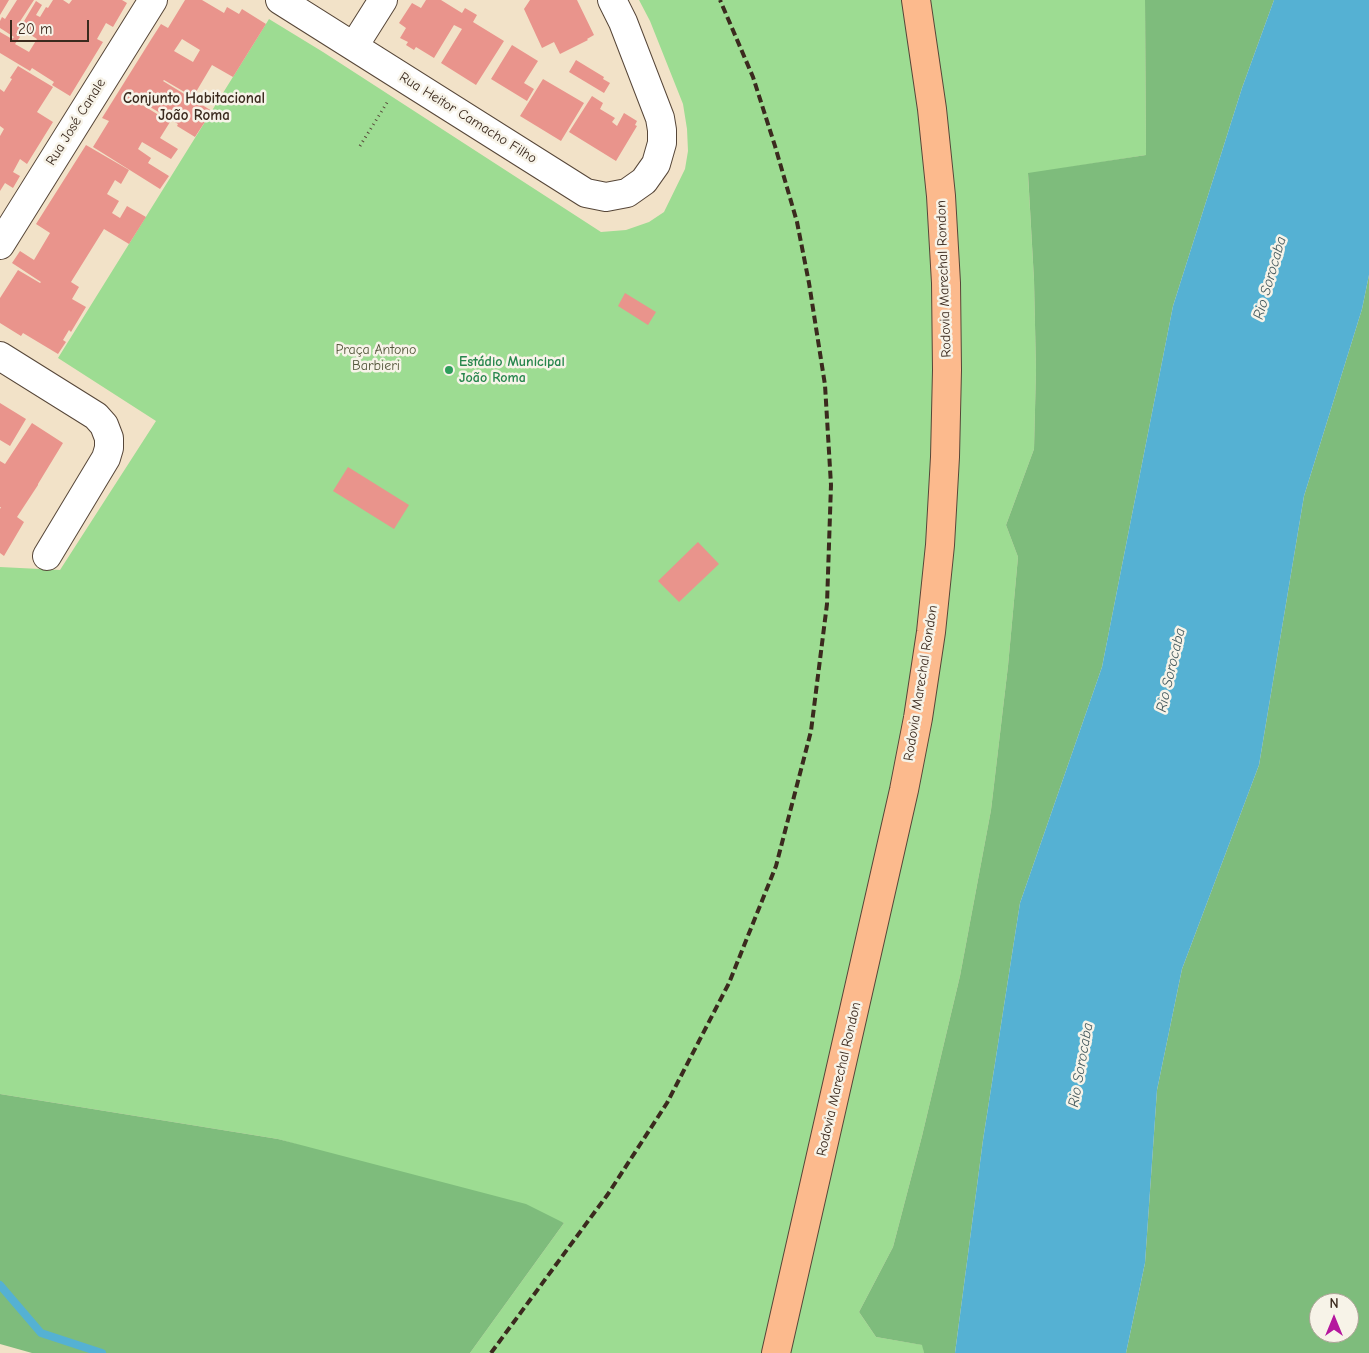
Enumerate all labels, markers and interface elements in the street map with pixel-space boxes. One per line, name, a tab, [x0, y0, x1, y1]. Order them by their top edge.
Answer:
scale bar	[12, 10, 91, 42]
text: 20 m	[18, 20, 52, 38]
street label: Rua Heitor Camacho Filho	[396, 69, 540, 167]
street label: Rua José Canale	[43, 75, 109, 169]
district label: Conjunto Habitacional João Roma	[123, 90, 265, 125]
street label: Rodovia Marechal Rondon	[933, 200, 955, 358]
water label: Rio Sorocaba	[1250, 234, 1290, 322]
park label: Praça Antono Barbieri	[335, 342, 417, 374]
place label: Estádio Municipal João Roma	[459, 354, 565, 387]
marker: Estádio Municipal João Roma	[443, 364, 455, 376]
street label: Rodovia Marechal Rondon	[900, 604, 942, 762]
water label: Rio Sorocaba	[1153, 626, 1189, 714]
street label: Rodovia Marechal Rondon	[813, 1000, 865, 1158]
water label: Rio Sorocaba	[1065, 1021, 1097, 1109]
north arrow	[1309, 1293, 1359, 1343]
text: N	[1329, 1295, 1339, 1312]

